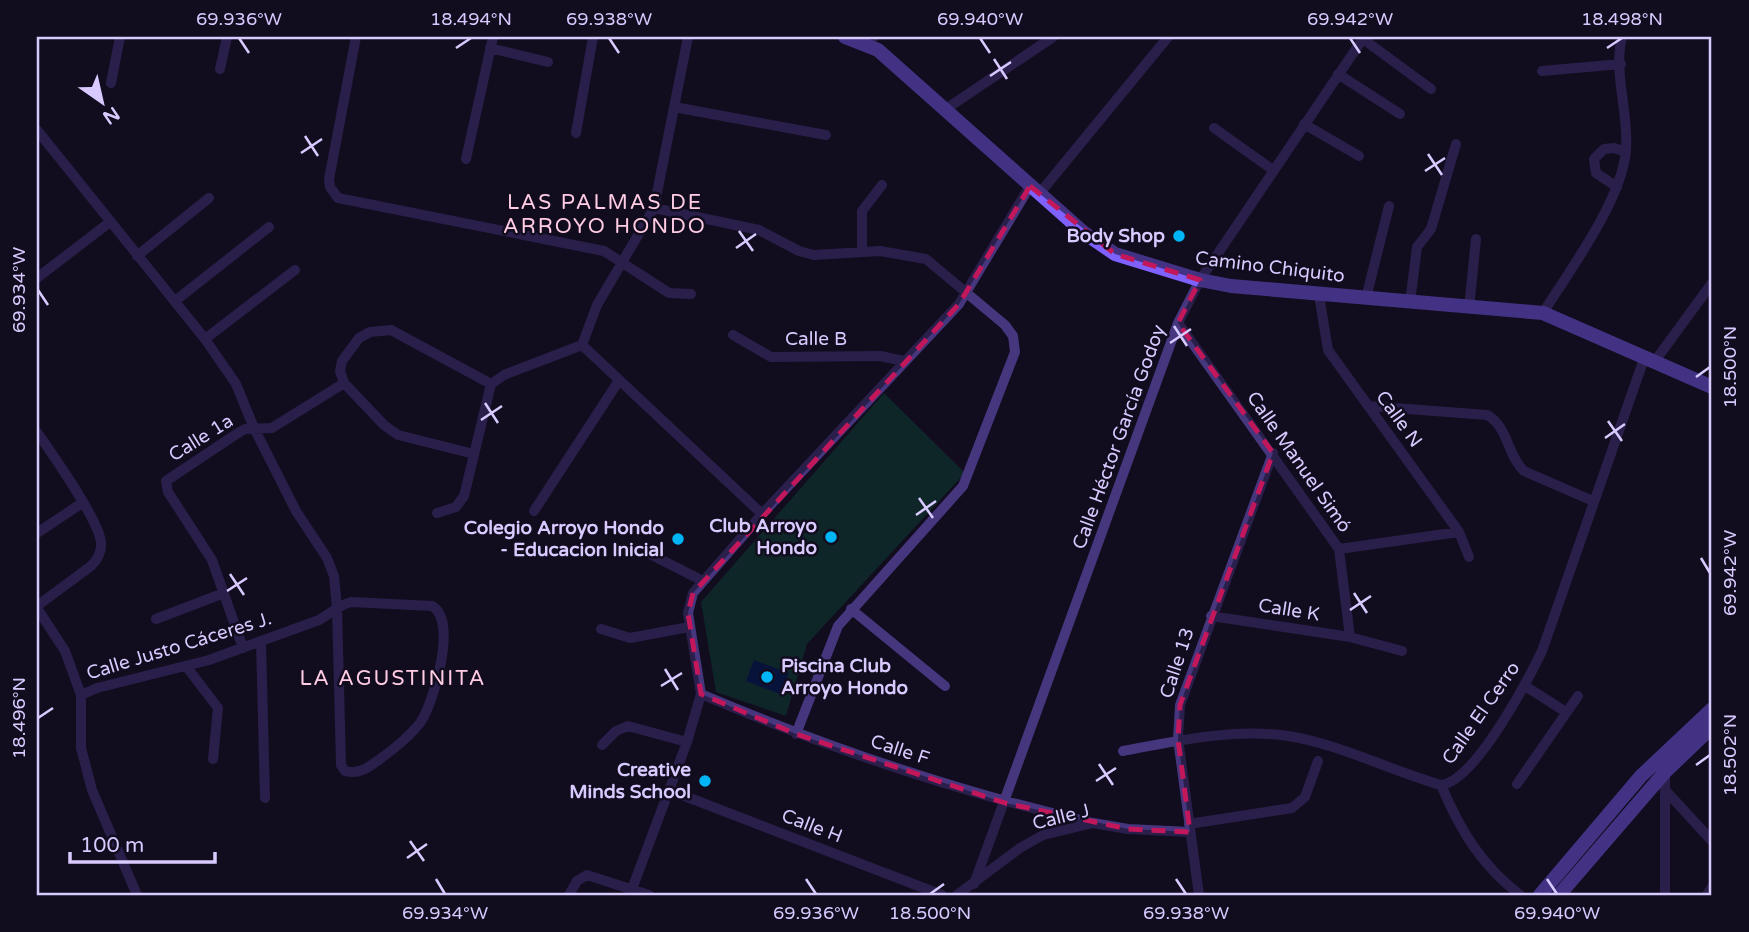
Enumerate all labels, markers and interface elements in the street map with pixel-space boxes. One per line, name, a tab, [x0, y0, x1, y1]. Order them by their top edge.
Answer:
text: 69.936°W	[196, 8, 282, 30]
text: 18.494°N	[430, 8, 512, 30]
text: 69.938°W	[566, 8, 652, 30]
text: 69.940°W	[937, 8, 1023, 30]
text: 69.942°W	[1307, 8, 1393, 30]
text: 18.498°N	[1581, 8, 1663, 30]
north arrow	[66, 66, 136, 136]
text: N	[98, 102, 123, 129]
district label: LAS PALMAS DE ARROYO HONDO	[503, 190, 707, 239]
place label: Body Shop	[1067, 225, 1165, 248]
marker: Body Shop	[1171, 228, 1187, 244]
text: 69.934°W	[8, 247, 30, 333]
street label: Camino Chiquito	[1194, 247, 1346, 287]
street label: Calle Héctor García Godoy	[1068, 322, 1170, 552]
text: 18.500°N	[1719, 326, 1741, 408]
street label: Calle B	[785, 328, 847, 350]
street label: Calle Manuel Simó	[1242, 387, 1356, 537]
street label: Calle N	[1371, 387, 1427, 451]
street label: Calle 1a	[165, 410, 237, 466]
place label: Club Arroyo Hondo	[709, 515, 817, 559]
place label: Colegio Arroyo Hondo - Educacion Inicial	[464, 517, 664, 561]
marker: Club Arroyo Hondo	[823, 529, 839, 545]
text: 69.942°W	[1719, 530, 1741, 616]
marker: Colegio Arroyo Hondo - Educacion Inicial	[670, 531, 686, 547]
street label: Calle K	[1257, 594, 1321, 626]
street label: Calle Justo Cáceres J.	[84, 607, 274, 685]
street label: Calle 13	[1155, 625, 1199, 701]
place label: Piscina Club Arroyo Hondo	[781, 655, 908, 700]
street label: Calle El Cerro	[1437, 657, 1525, 769]
district label: LA AGUSTINITA	[300, 666, 486, 691]
marker: Piscina Club Arroyo Hondo	[759, 669, 775, 685]
text: 18.496°N	[8, 677, 30, 759]
text: 18.502°N	[1719, 714, 1741, 796]
street label: Calle F	[868, 730, 932, 770]
place label: Creative Minds School	[569, 759, 691, 803]
marker: Creative Minds School	[697, 773, 713, 789]
street label: Calle J	[1030, 799, 1092, 835]
street label: Calle H	[778, 804, 846, 848]
scale bar	[70, 820, 215, 864]
text: 100 m	[80, 833, 144, 858]
text: 69.934°W	[402, 902, 488, 924]
text: 69.936°W	[773, 902, 859, 924]
text: 18.500°N	[889, 902, 971, 924]
text: 69.938°W	[1143, 902, 1229, 924]
text: 69.940°W	[1514, 902, 1600, 924]

